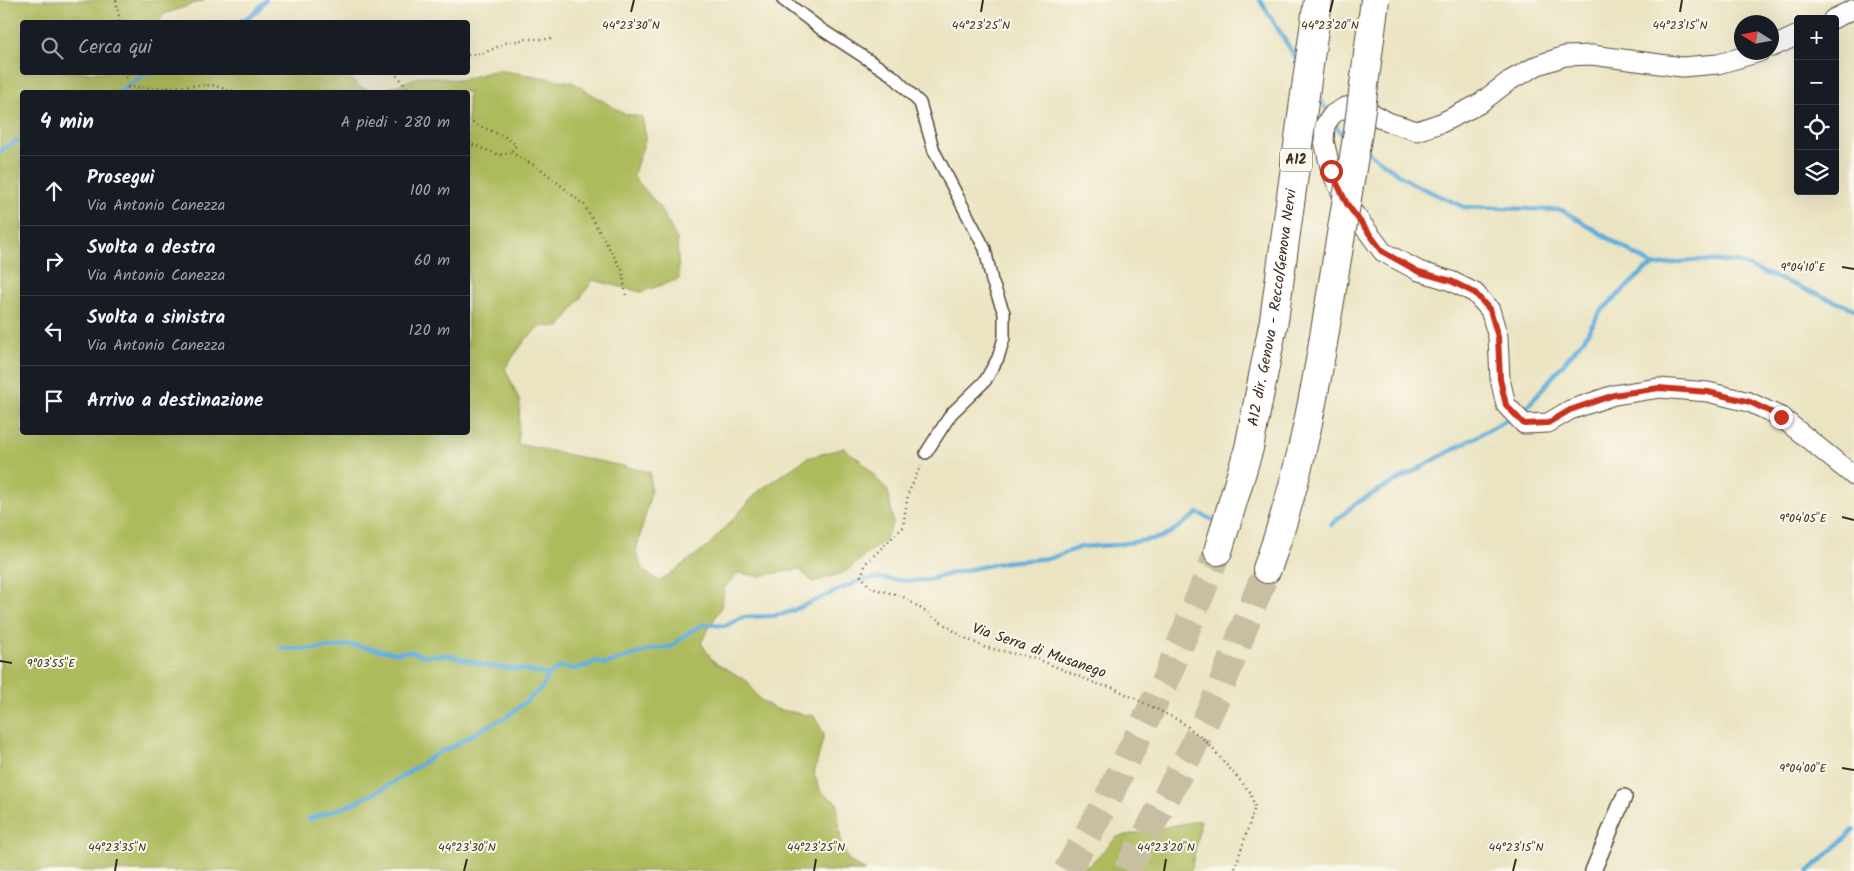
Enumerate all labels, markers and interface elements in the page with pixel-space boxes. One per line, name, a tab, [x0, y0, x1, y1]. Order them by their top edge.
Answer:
north arrow	[1734, 15, 1779, 60]
map controls	[1794, 15, 1839, 195]
button: +	[1794, 15, 1839, 60]
text: 44°23'30"N	[602, 16, 660, 35]
text: 44°23'25"N	[952, 16, 1010, 35]
text: 44°23'20"N	[1301, 16, 1359, 35]
text: 44°23'15"N	[1652, 16, 1708, 35]
search box	[20, 20, 470, 75]
text: Cerca qui	[78, 33, 152, 63]
icon: search	[38, 34, 66, 62]
button: −	[1794, 60, 1839, 105]
button: locate	[1794, 105, 1839, 150]
text: 4 min	[40, 106, 94, 139]
text: A piedi · 280 m	[341, 110, 450, 135]
road number: A12	[1280, 148, 1312, 172]
button: layers	[1794, 150, 1839, 195]
route start	[1320, 160, 1343, 183]
text: Prosegui	[87, 163, 154, 193]
icon: ahead	[40, 177, 68, 205]
text: 100 m	[410, 178, 450, 203]
street label: A12 dir. Genova - Recco/Genova Nervi	[1242, 186, 1304, 428]
text: Via Antonio Canezza	[87, 193, 225, 218]
text: Svolta a destra	[87, 233, 215, 263]
icon: right	[40, 247, 68, 275]
text: 60 m	[414, 248, 450, 273]
text: 9°04'10"E	[1780, 258, 1826, 277]
text: Via Antonio Canezza	[87, 263, 225, 288]
text: Svolta a sinistra	[87, 303, 225, 333]
icon: left	[40, 317, 68, 345]
text: 120 m	[409, 318, 450, 343]
text: Via Antonio Canezza	[87, 333, 225, 358]
text: Arrivo a destinazione	[87, 386, 263, 416]
icon: arrive	[40, 387, 68, 415]
route end	[1770, 406, 1793, 429]
text: 9°04'05"E	[1779, 509, 1828, 528]
street label: Via Serra di Musanego	[969, 617, 1110, 685]
text: 9°03'55"E	[27, 654, 76, 673]
text: 9°04'00"E	[1779, 759, 1828, 778]
text: 44°23'35"N	[88, 838, 146, 857]
text: 44°23'30"N	[438, 838, 496, 857]
text: 44°23'25"N	[787, 838, 845, 857]
text: 44°23'20"N	[1137, 838, 1195, 857]
text: 44°23'15"N	[1488, 838, 1544, 857]

